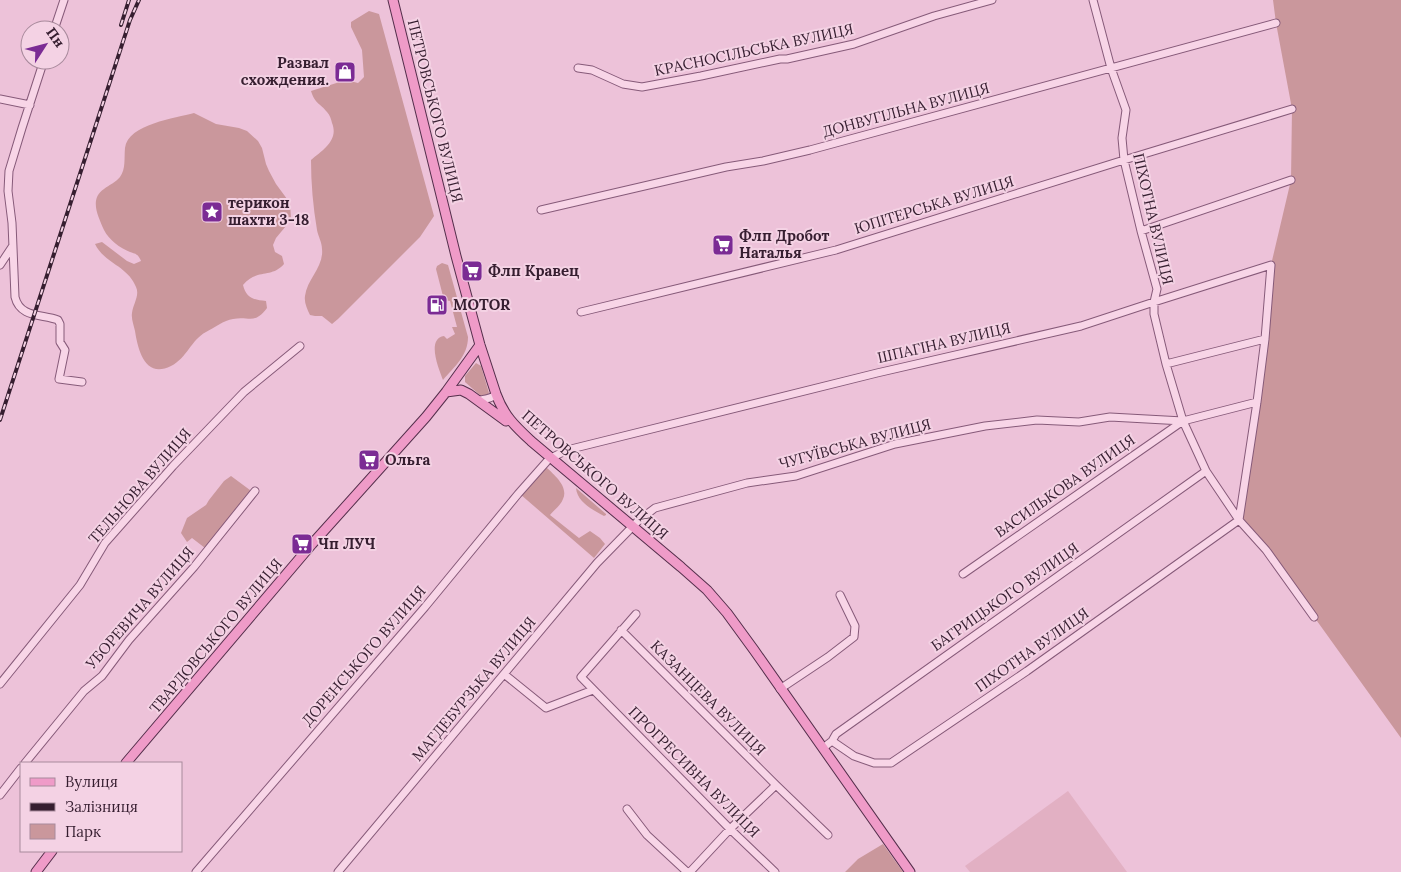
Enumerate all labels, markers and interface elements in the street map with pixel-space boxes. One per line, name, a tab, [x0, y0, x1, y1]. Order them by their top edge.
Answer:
street label: ПЕТРОВСЬКОГО ВУЛИЦЯ	[404, 17, 467, 204]
street label: КРАСНОСІЛЬСЬКА ВУЛИЦЯ	[652, 19, 855, 80]
north arrow	[20, 20, 70, 70]
text: Пн	[42, 24, 69, 51]
place label: Развал схождения.	[241, 53, 329, 89]
shop icon: Развал схождения.	[333, 60, 357, 84]
street label: ДОНВУГІЛЬНА ВУЛИЦЯ	[820, 78, 992, 141]
street label: ПІХОТНА ВУЛИЦЯ	[1129, 151, 1178, 287]
street label: ЮПІТЕРСЬКА ВУЛИЦЯ	[852, 171, 1016, 238]
place label: терикон шахти 3-18	[228, 193, 309, 229]
place icon: терикон шахти 3-18	[200, 200, 224, 224]
place label: Флп Дробот Наталья	[739, 226, 829, 262]
supermarket icon: Флп Дробот Наталья	[711, 233, 735, 257]
supermarket icon: Флп Кравец	[460, 259, 484, 283]
place label: Флп Кравец	[488, 261, 579, 280]
fuel station icon: MOTOR	[425, 293, 449, 317]
place label: MOTOR	[453, 295, 511, 314]
street label: ШПАГІНА ВУЛИЦЯ	[875, 318, 1012, 367]
street label: ПЕТРОВСЬКОГО ВУЛИЦЯ	[518, 406, 673, 544]
street label: ЧУГУЇВСЬКА ВУЛИЦЯ	[777, 414, 933, 473]
street label: ТЕЛЬНОВА ВУЛИЦЯ	[84, 424, 195, 547]
street label: ВАСИЛЬКОВА ВУЛИЦЯ	[991, 430, 1139, 541]
supermarket icon: Ольга	[357, 448, 381, 472]
place label: Ольга	[385, 450, 431, 469]
supermarket icon: Чп ЛУЧ	[290, 532, 314, 556]
place label: Чп ЛУЧ	[318, 534, 375, 553]
street label: БАГРИЦЬКОГО ВУЛИЦЯ	[927, 538, 1082, 655]
street label: УБОРЕВИЧА ВУЛИЦЯ	[81, 543, 198, 673]
street label: ТВАРДОВСЬКОГО ВУЛИЦЯ	[145, 554, 286, 717]
street label: ДОРЕНСЬКОГО ВУЛИЦЯ	[297, 582, 430, 730]
street label: ПІХОТНА ВУЛИЦЯ	[971, 603, 1092, 696]
street label: МАГДЕБУРЗЬКА ВУЛИЦЯ	[408, 613, 540, 765]
street label: КАЗАНЦЕВА ВУЛИЦЯ	[647, 636, 770, 759]
street label: ПРОГРЕСИВНА ВУЛИЦЯ	[625, 702, 764, 841]
legend	[20, 762, 182, 852]
text: Вулиця	[65, 772, 118, 791]
text: Залізниця	[65, 797, 138, 816]
text: Парк	[65, 822, 101, 841]

